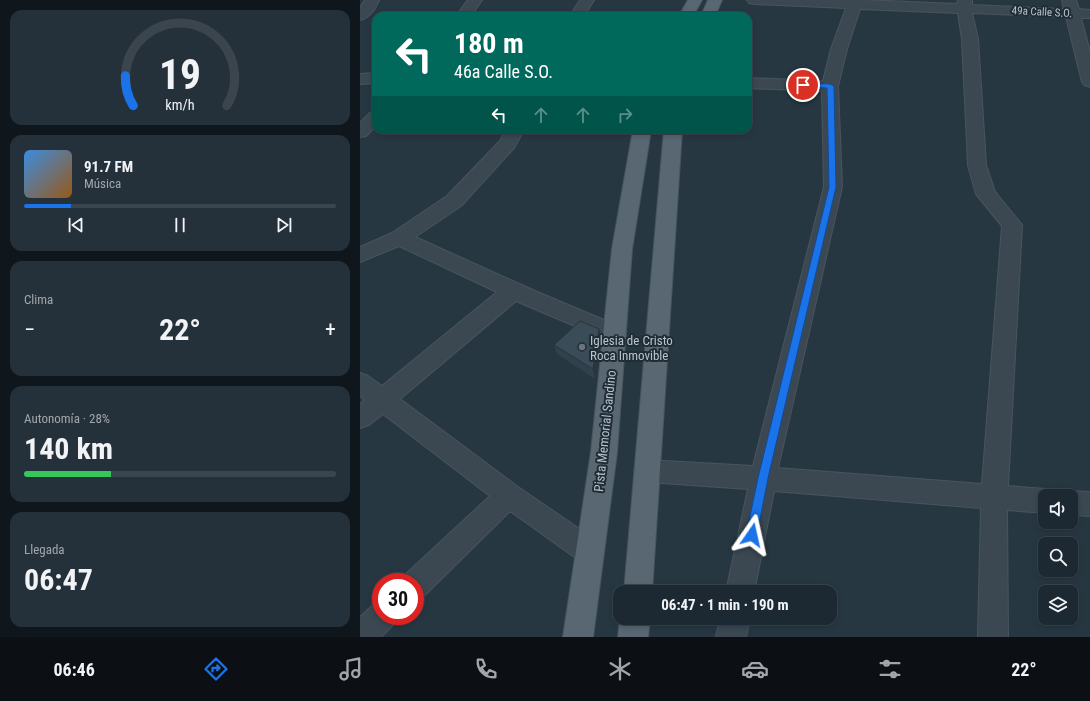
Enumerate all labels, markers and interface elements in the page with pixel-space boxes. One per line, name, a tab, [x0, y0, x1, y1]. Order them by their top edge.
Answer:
street label: 49a Calle S.O.	[1011, 4, 1073, 20]
text: 180 m	[454, 27, 524, 60]
icon: left	[388, 28, 440, 80]
text: 19	[159, 50, 201, 99]
text: 46a Calle S.O.	[454, 61, 553, 82]
pin	[786, 68, 820, 102]
icon: arrive	[792, 74, 814, 96]
text: km/h	[165, 96, 195, 112]
icon: left	[488, 104, 510, 126]
icon: ahead	[530, 104, 552, 126]
icon: ahead	[572, 104, 594, 126]
icon: right	[614, 104, 636, 126]
text: 91.7 FM	[84, 158, 133, 176]
text: Música	[84, 176, 121, 191]
icon: previous	[65, 214, 87, 236]
icon: pause	[169, 214, 191, 236]
icon: next	[273, 214, 295, 236]
text: Clima	[24, 292, 53, 307]
text: 22°	[159, 312, 201, 347]
text: −	[24, 317, 35, 342]
text: +	[325, 317, 336, 342]
place label: Iglesia de Cristo Roca Inmovible	[590, 333, 673, 363]
marker: Iglesia de Cristo Roca Inmovible	[577, 342, 587, 352]
street label: Pista Memorial Sandino	[591, 370, 619, 492]
text: Autonomía · 28%	[24, 411, 110, 426]
text: 140 km	[24, 431, 113, 466]
map controls	[1038, 489, 1078, 625]
button: sound	[1038, 489, 1078, 529]
position arrow	[731, 514, 773, 556]
button: search	[1038, 537, 1078, 577]
text: Llegada	[24, 542, 65, 557]
text: 06:47	[24, 562, 93, 597]
speed limit sign: 30	[372, 573, 424, 625]
button: layers	[1038, 585, 1078, 625]
text: 06:47 · 1 min · 190 m	[661, 596, 789, 614]
icon: directions	[202, 655, 230, 683]
icon: music	[337, 655, 365, 683]
icon: phone	[472, 655, 500, 683]
icon: climate	[606, 655, 634, 683]
icon: car	[741, 655, 769, 683]
icon: filters	[876, 655, 904, 683]
text: 06:46	[53, 659, 95, 680]
text: 22°	[1011, 659, 1036, 680]

